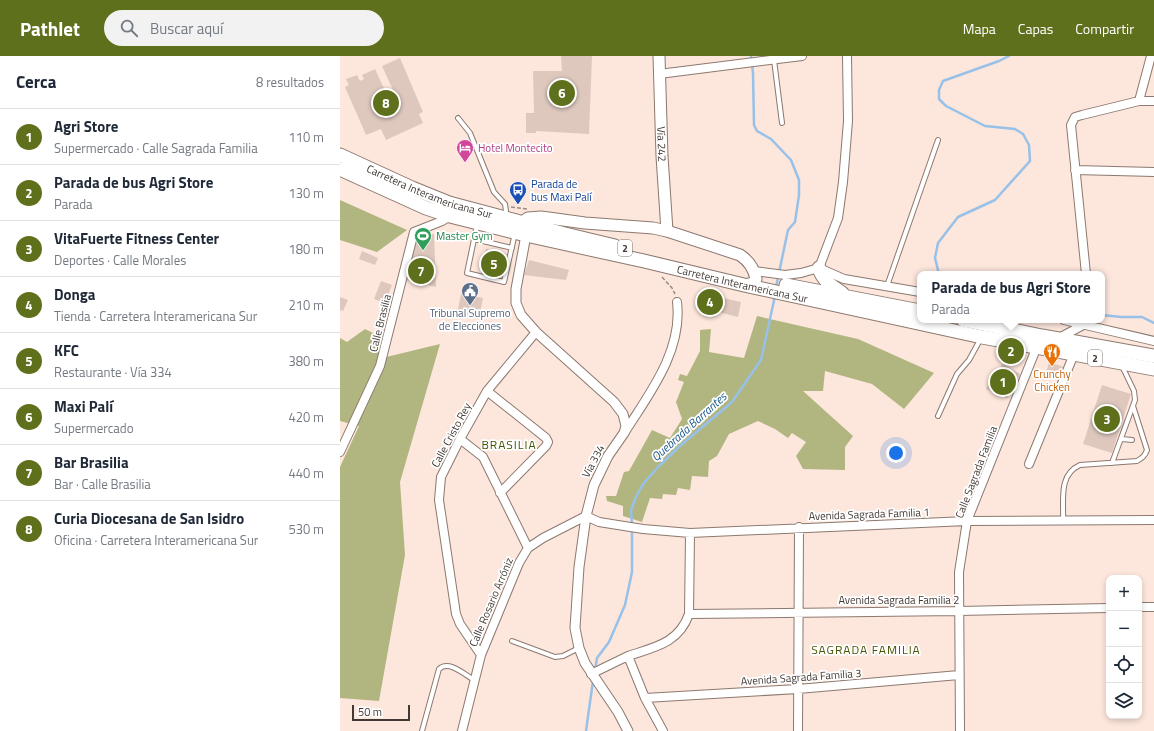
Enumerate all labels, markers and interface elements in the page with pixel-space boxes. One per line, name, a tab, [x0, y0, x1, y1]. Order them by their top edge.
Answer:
search box	[104, 10, 384, 46]
text: Pathlet	[20, 14, 80, 43]
icon: search	[118, 17, 140, 39]
text: Buscar aquí	[150, 17, 223, 40]
text: Mapa	[963, 18, 996, 39]
text: Capas	[1018, 18, 1053, 39]
text: Compartir	[1075, 18, 1134, 39]
text: Cerca	[16, 69, 56, 95]
text: 8 resultados	[256, 72, 324, 92]
pin: 6	[549, 78, 575, 108]
pin: 8	[373, 88, 399, 118]
text: Agri Store	[54, 115, 118, 138]
street label: Vía 242	[653, 126, 670, 162]
text: 1	[25, 127, 33, 147]
text: 110 m	[288, 127, 324, 147]
text: Supermercado · Calle Sagrada Familia	[54, 138, 258, 158]
hotel icon: Hotel Montecito	[455, 138, 475, 163]
place label: Hotel Montecito	[478, 140, 553, 156]
street label: Carretera Interamericana Sur	[364, 160, 495, 222]
text: Parada de bus Agri Store	[54, 171, 213, 194]
place label: Parada de bus Maxi Palí	[531, 176, 593, 205]
bus stop icon: Parada de bus Maxi Palí	[508, 180, 528, 205]
text: 2	[25, 183, 33, 203]
text: 130 m	[288, 183, 324, 203]
text: Parada	[54, 194, 93, 214]
sports icon: Master Gym	[413, 226, 433, 251]
text: VitaFuerte Fitness Center	[54, 227, 219, 250]
place label: Master Gym	[436, 228, 493, 244]
text: 3	[25, 239, 33, 259]
text: 180 m	[288, 239, 324, 259]
road number: 2	[618, 240, 632, 256]
pin: 5	[481, 249, 507, 279]
text: Deportes · Calle Morales	[54, 250, 186, 270]
pin: 7	[408, 256, 434, 286]
street label: Carretera Interamericana Sur	[675, 261, 810, 307]
popup	[917, 271, 1105, 323]
text: Parada de bus Agri Store	[931, 276, 1091, 299]
public building icon: Tribunal Supremo de Elecciones	[460, 281, 480, 306]
text: Donga	[54, 283, 96, 306]
pin: 4	[697, 287, 723, 317]
street label: Calle Brasilia	[365, 292, 395, 353]
text: 4	[25, 295, 33, 315]
text: 210 m	[288, 295, 324, 315]
text: Parada	[931, 299, 970, 319]
place label: Tribunal Supremo de Elecciones	[430, 305, 511, 334]
text: Tienda · Carretera Interamericana Sur	[54, 306, 257, 326]
pin: 2	[998, 336, 1024, 366]
text: KFC	[54, 339, 79, 362]
restaurant icon: Crunchy Chicken	[1042, 342, 1062, 367]
road number: 2	[1088, 350, 1102, 366]
text: 5	[25, 351, 33, 371]
text: 380 m	[288, 351, 324, 371]
text: Restaurante · Vía 334	[54, 362, 172, 382]
place label: Crunchy Chicken	[1033, 366, 1071, 395]
pin: 1	[990, 367, 1016, 397]
water label: Quebrada Barrantes	[647, 387, 731, 466]
text: Maxi Palí	[54, 395, 113, 418]
street label: Calle Cristo Rey	[427, 399, 475, 470]
pin: 3	[1094, 404, 1120, 434]
text: 6	[25, 407, 33, 427]
text: 420 m	[288, 407, 324, 427]
text: Supermercado	[54, 418, 134, 438]
street label: Calle Sagrada Familia	[951, 423, 1001, 520]
district label: BRASILIA	[481, 435, 537, 454]
street label: Vía 334	[578, 442, 608, 480]
your location	[886, 443, 906, 463]
text: Bar Brasilia	[54, 451, 129, 474]
text: 7	[25, 463, 33, 483]
text: 440 m	[288, 463, 324, 483]
text: Bar · Calle Brasilia	[54, 474, 151, 494]
street label: Avenida Sagrada Familia 1	[808, 504, 930, 524]
text: Curia Diocesana de San Isidro	[54, 507, 244, 530]
text: 8	[25, 519, 33, 539]
text: 530 m	[288, 519, 324, 539]
text: Oficina · Carretera Interamericana Sur	[54, 530, 258, 550]
street label: Calle Rosario Arróniz	[465, 555, 517, 649]
map controls	[1106, 575, 1142, 719]
button: +	[1106, 575, 1142, 611]
street label: Avenida Sagrada Familia 2	[839, 592, 959, 608]
button: −	[1106, 611, 1142, 647]
district label: SAGRADA FAMILIA	[811, 640, 921, 659]
button: locate	[1106, 647, 1142, 683]
street label: Avenida Sagrada Familia 3	[740, 665, 862, 689]
button: layers	[1106, 683, 1142, 719]
scale bar	[352, 703, 410, 722]
text: 50 m	[358, 704, 382, 720]

